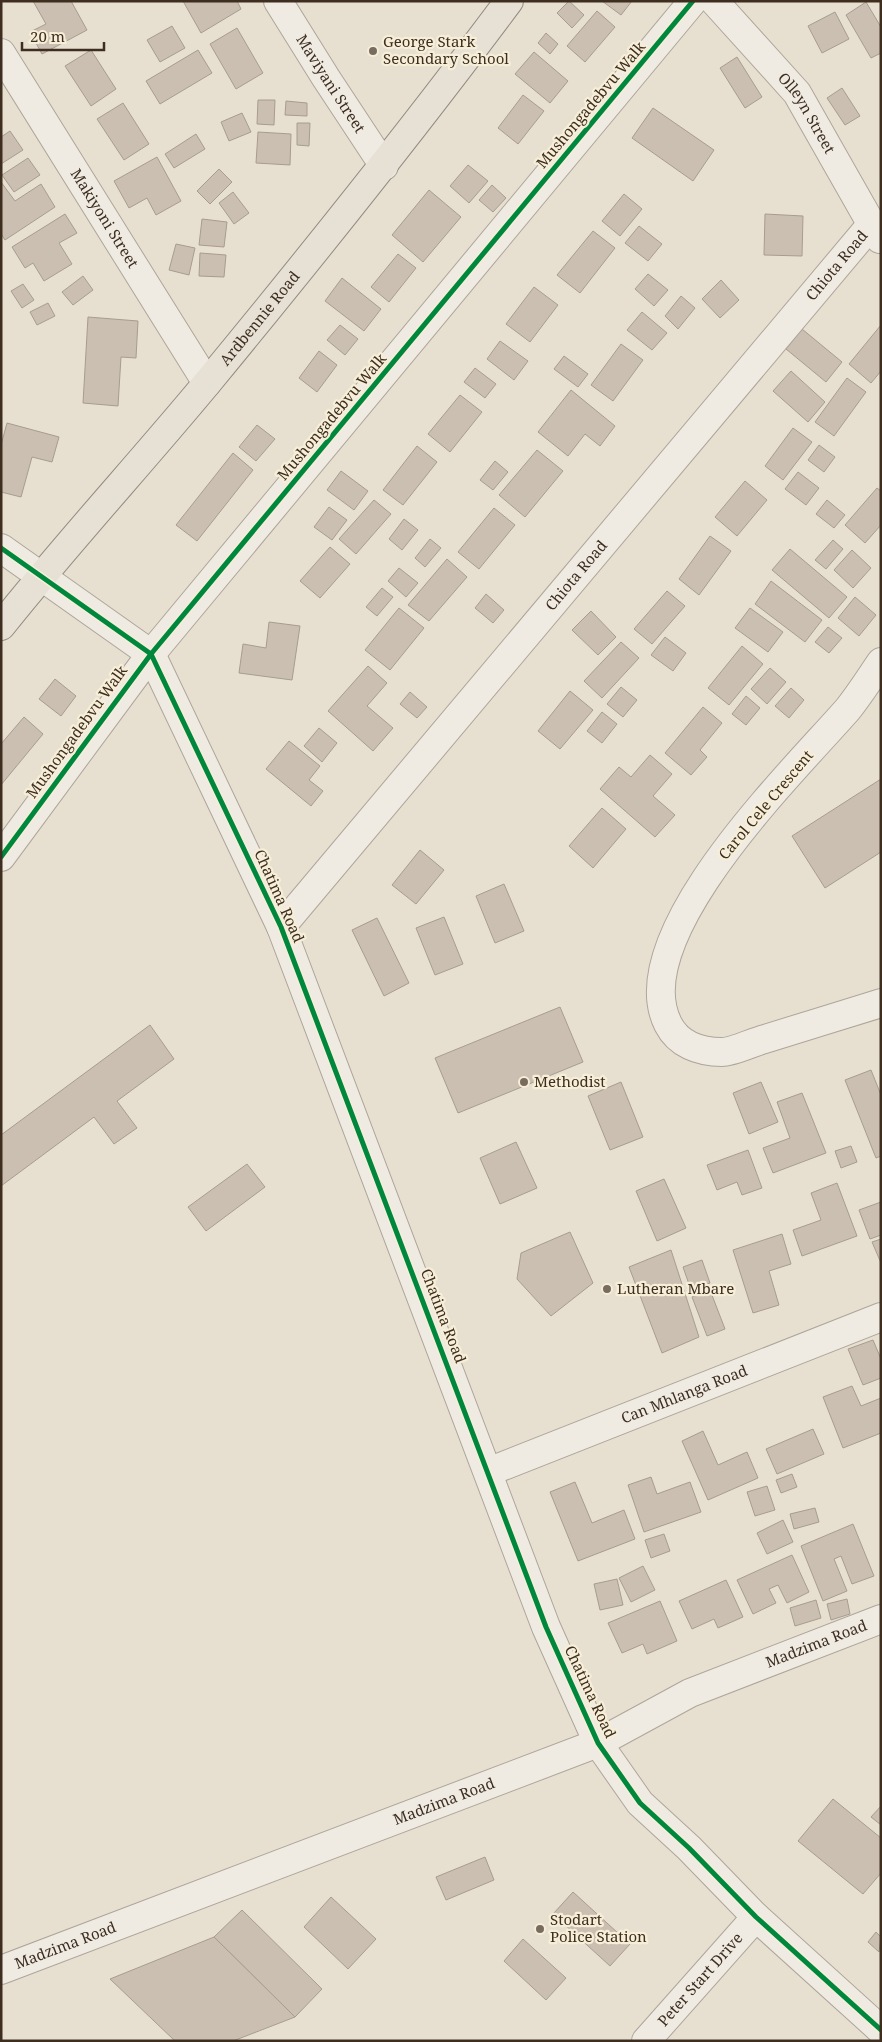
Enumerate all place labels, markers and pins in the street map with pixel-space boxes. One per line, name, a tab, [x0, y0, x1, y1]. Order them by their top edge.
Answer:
place label: George Stark Secondary School	[383, 31, 509, 68]
marker: George Stark Secondary School	[367, 45, 379, 57]
place label: Methodist	[534, 1071, 606, 1091]
marker: Methodist	[518, 1076, 530, 1088]
place label: Lutheran Mbare	[617, 1278, 734, 1298]
marker: Lutheran Mbare	[601, 1283, 613, 1295]
place label: Stodart Police Station	[550, 1909, 647, 1946]
marker: Stodart Police Station	[534, 1923, 546, 1935]

